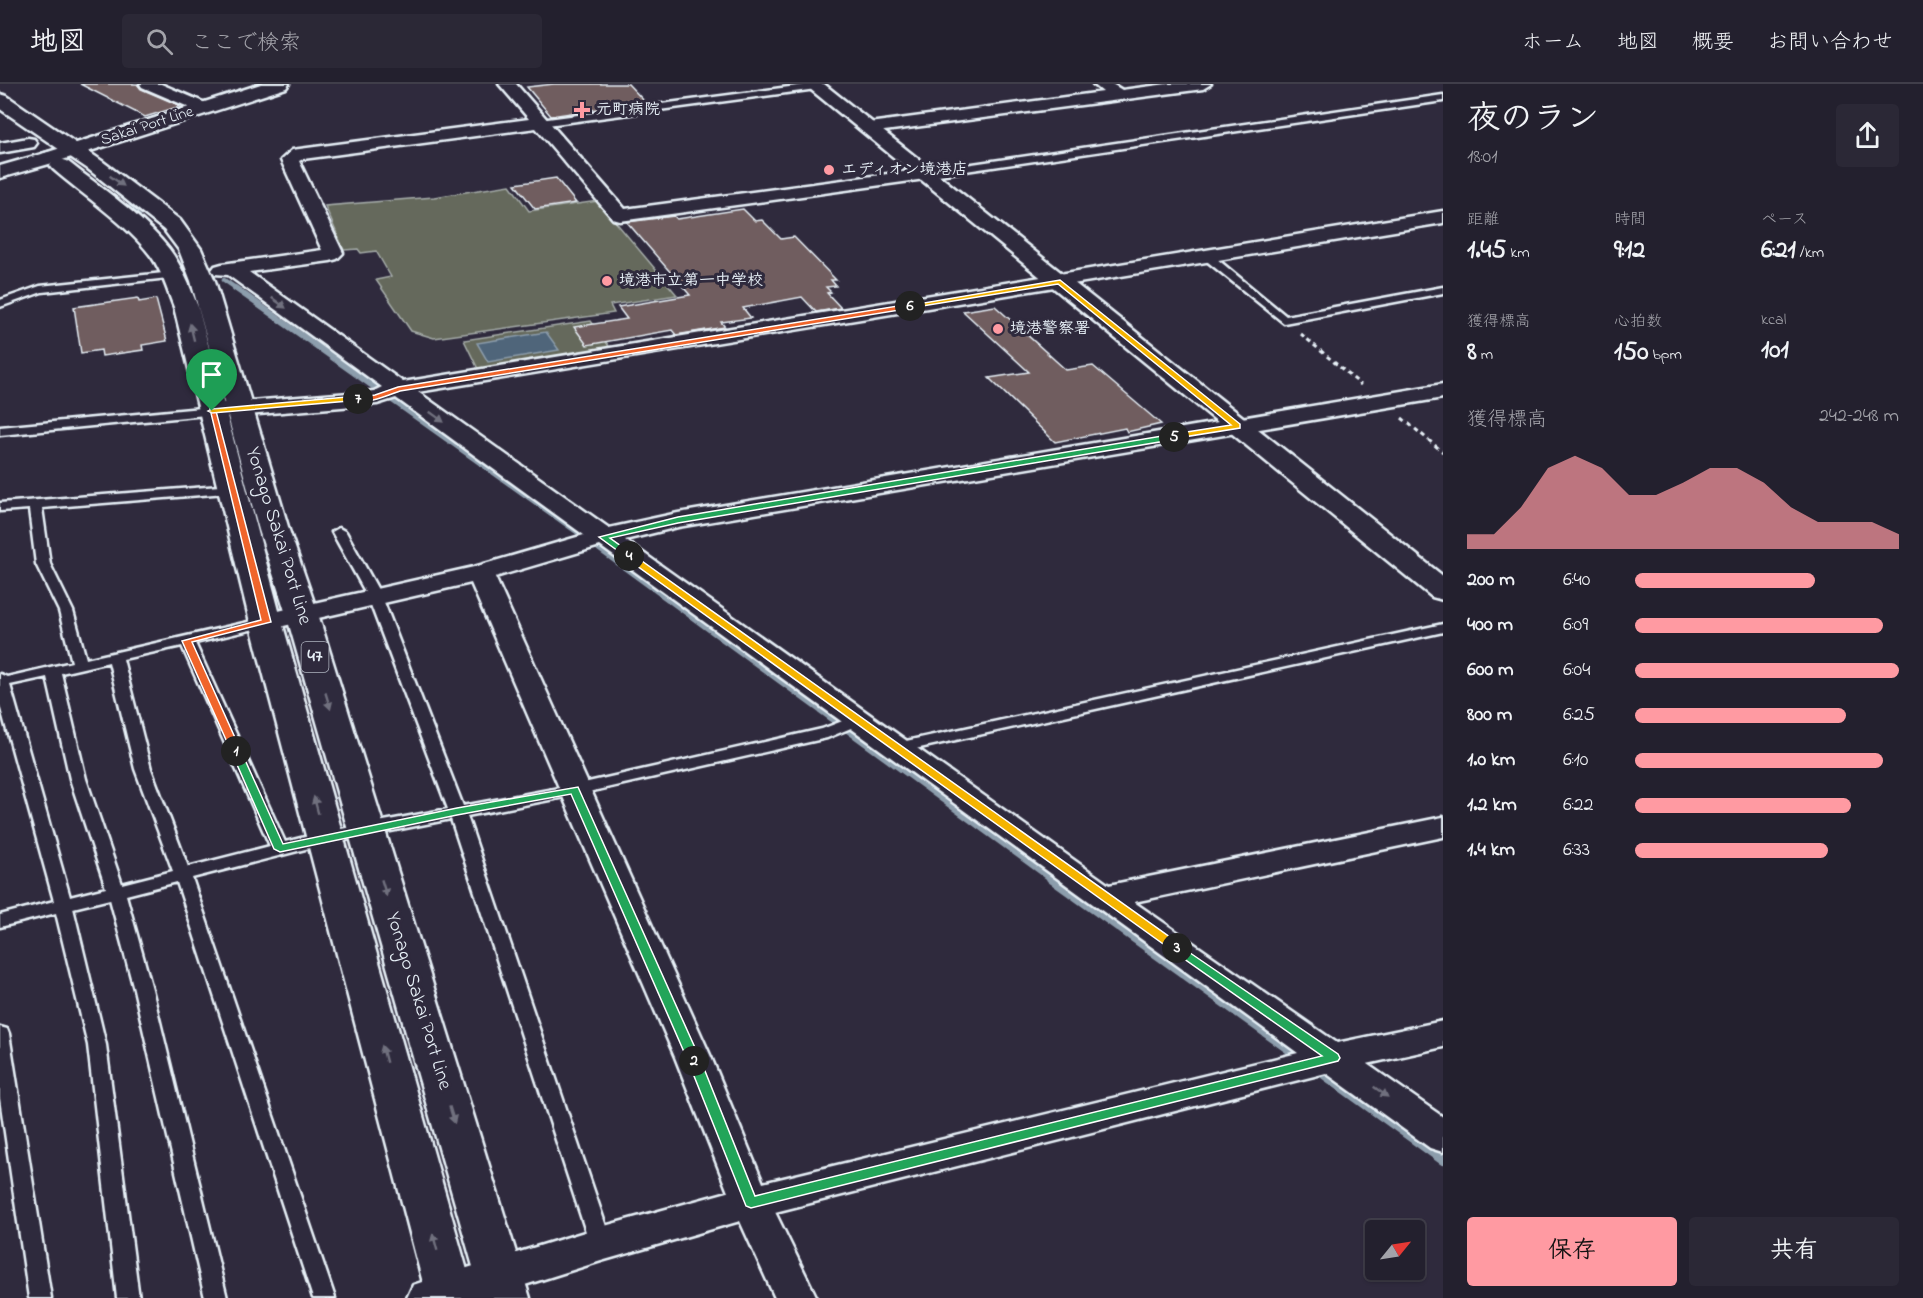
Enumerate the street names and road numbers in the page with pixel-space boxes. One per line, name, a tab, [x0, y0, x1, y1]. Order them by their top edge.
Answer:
street label: Sakai Port Line	[98, 99, 197, 152]
street label: Yonago Sakai Port Line	[236, 444, 319, 629]
road number: 47	[302, 642, 328, 672]
street label: Yonago Sakai Port Line	[376, 909, 459, 1094]

